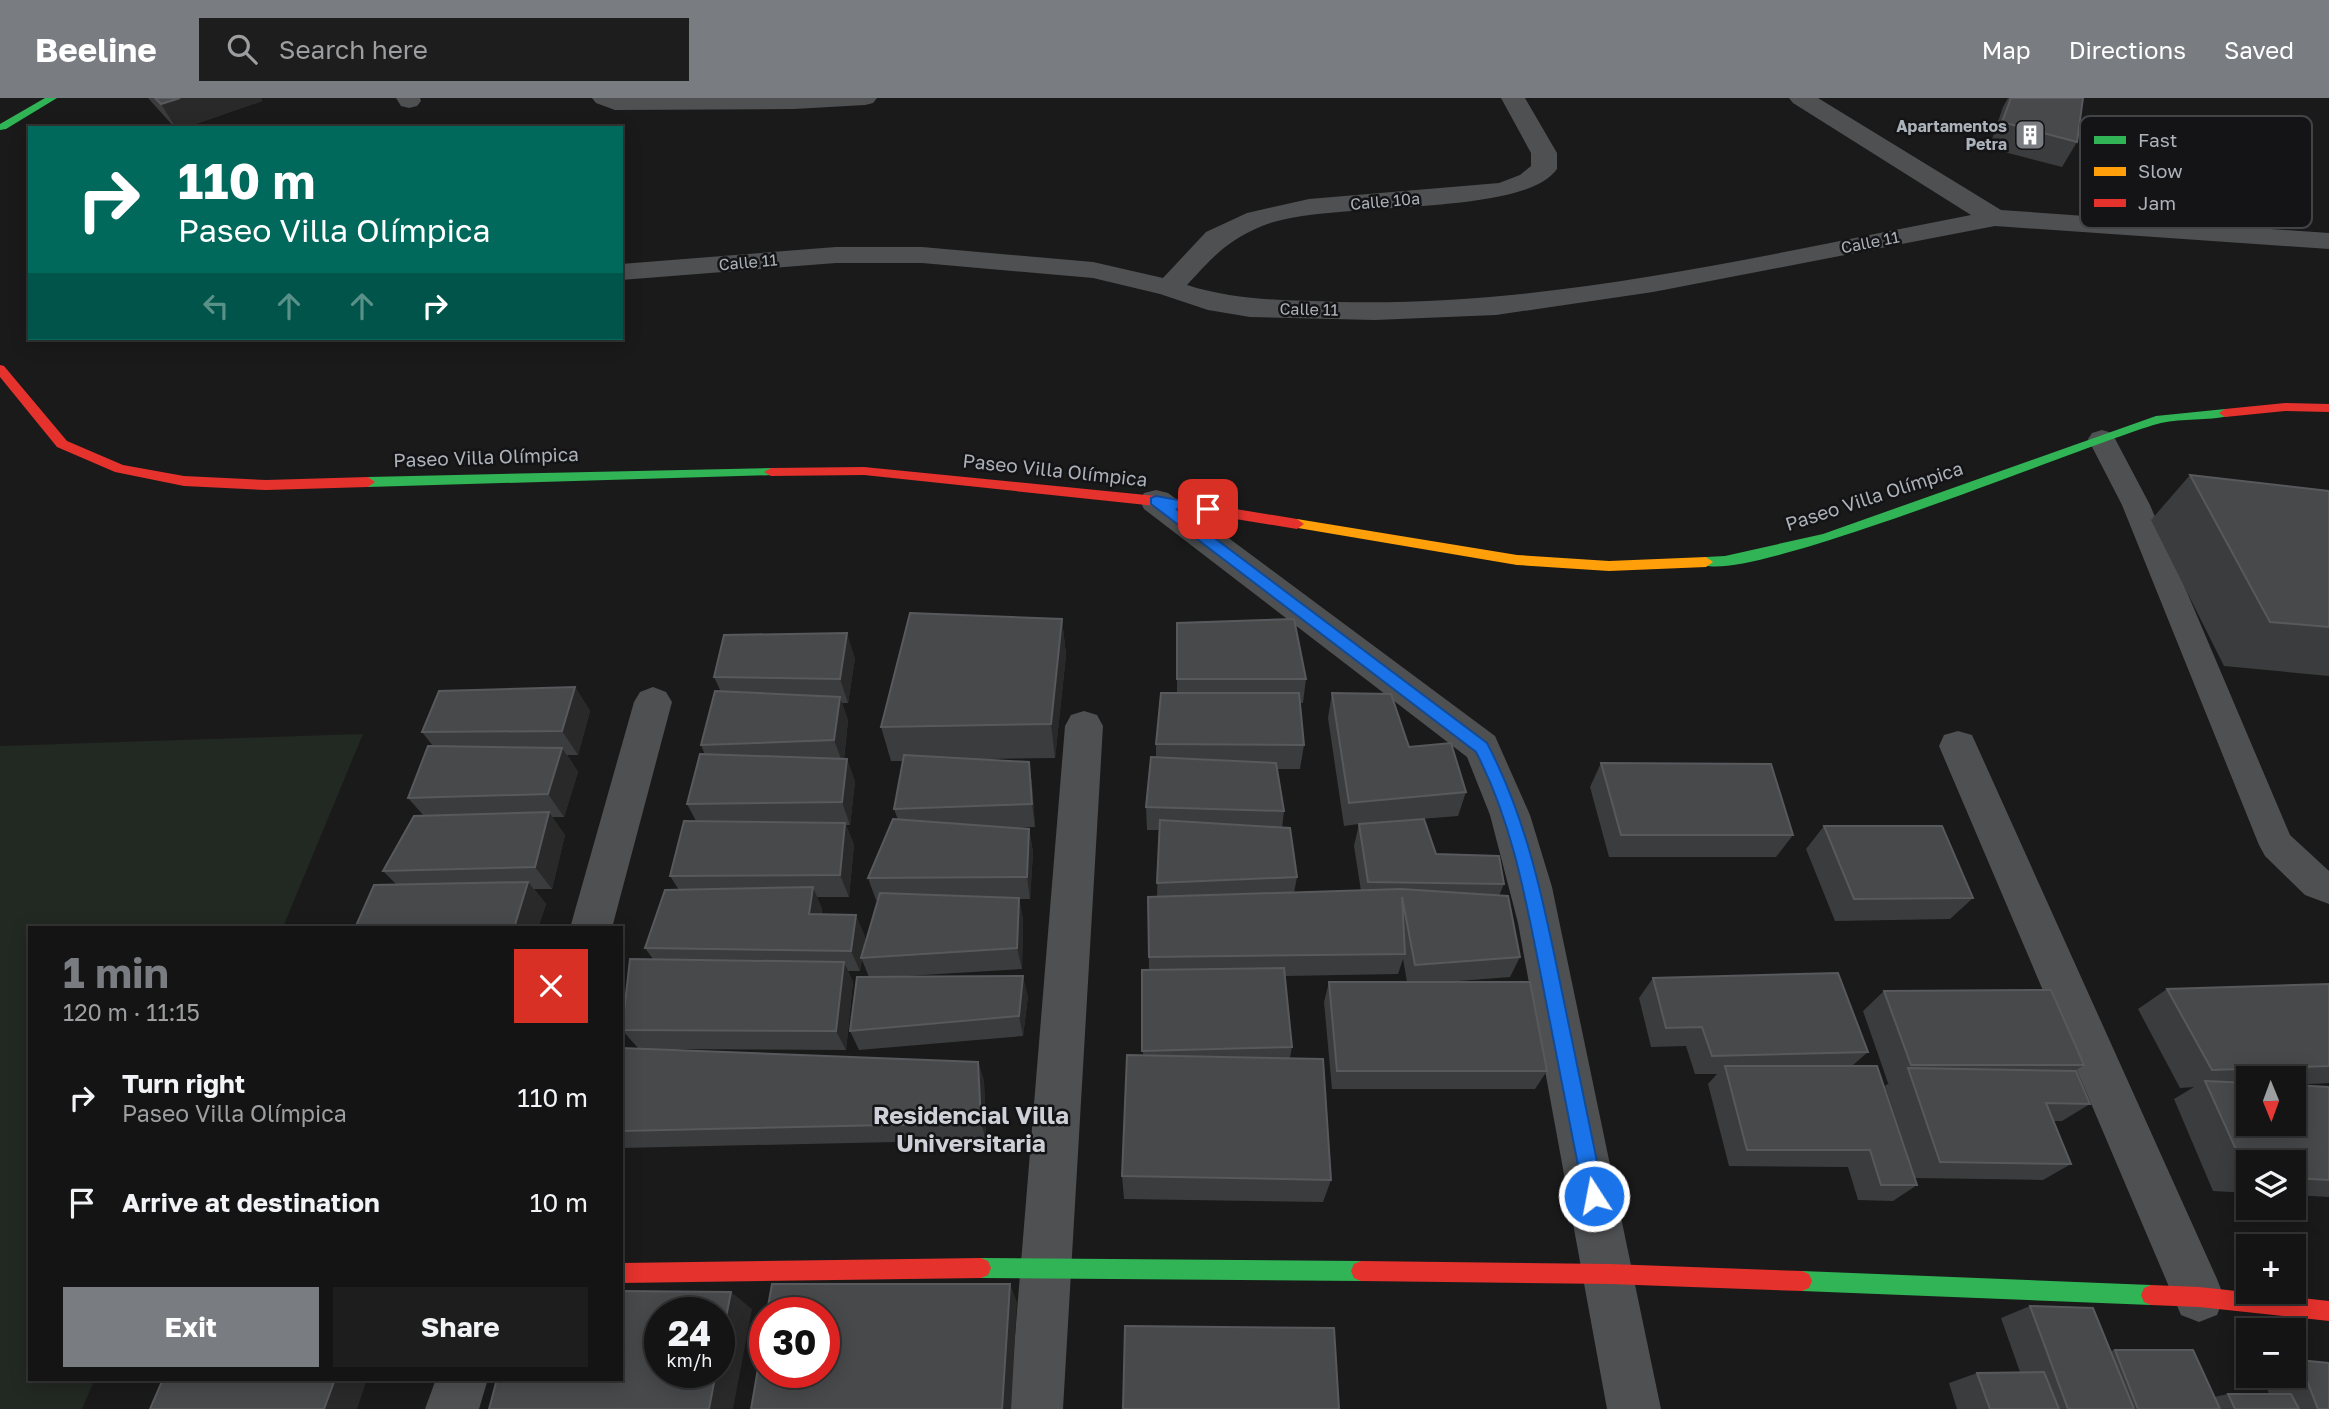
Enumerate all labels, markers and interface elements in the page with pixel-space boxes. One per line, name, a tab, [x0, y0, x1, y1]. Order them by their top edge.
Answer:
search box	[199, 18, 689, 81]
text: Beeline	[35, 30, 157, 69]
icon: search	[223, 30, 261, 68]
text: Search here	[279, 34, 428, 65]
text: Map	[1982, 35, 2031, 64]
text: Directions	[2069, 35, 2186, 64]
text: Saved	[2224, 35, 2294, 64]
place label: Apartamentos Petra	[1896, 116, 2007, 154]
legend	[2080, 116, 2312, 228]
building icon: Apartamentos Petra	[2013, 118, 2047, 152]
text: Fast	[2138, 128, 2177, 151]
text: 110 m	[178, 151, 315, 210]
icon: right	[63, 154, 154, 245]
text: Slow	[2138, 159, 2183, 182]
street label: Calle 10a	[1349, 188, 1421, 214]
text: Jam	[2138, 191, 2176, 214]
text: Paseo Villa Olímpica	[178, 211, 491, 249]
street label: Calle 11	[1839, 227, 1901, 257]
street label: Calle 11	[718, 249, 778, 275]
icon: left	[197, 287, 235, 325]
icon: ahead	[270, 287, 308, 325]
icon: ahead	[343, 287, 381, 325]
icon: right	[416, 287, 454, 325]
street label: Calle 11	[1279, 298, 1339, 320]
street label: Paseo Villa Olímpica	[393, 442, 579, 471]
street label: Paseo Villa Olímpica	[962, 448, 1149, 491]
street label: Paseo Villa Olímpica	[1782, 456, 1966, 535]
pin	[1178, 479, 1238, 539]
icon: arrive	[1189, 490, 1227, 528]
text: 1 min	[63, 947, 169, 997]
button: close	[514, 949, 588, 1023]
text: 120 m · 11:15	[63, 998, 200, 1026]
north arrow	[2236, 1066, 2306, 1136]
map controls	[2236, 1066, 2306, 1388]
text: Turn right	[122, 1068, 245, 1099]
icon: right	[63, 1079, 101, 1117]
text: 110 m	[517, 1082, 588, 1113]
text: Paseo Villa Olímpica	[122, 1099, 347, 1127]
district label: Residencial Villa Universitaria	[873, 1100, 1069, 1157]
button: layers	[2236, 1150, 2306, 1220]
position arrow	[1557, 1159, 1631, 1233]
icon: arrive	[63, 1184, 101, 1222]
text: Arrive at destination	[122, 1187, 380, 1218]
text: 10 m	[530, 1187, 588, 1218]
button: +	[2236, 1234, 2306, 1304]
button: Exit	[63, 1287, 319, 1367]
button: Share	[333, 1287, 588, 1367]
speed limit sign: 30	[749, 1297, 840, 1388]
text: 24	[668, 1312, 711, 1354]
button: −	[2236, 1318, 2306, 1388]
text: km/h	[667, 1349, 712, 1371]

